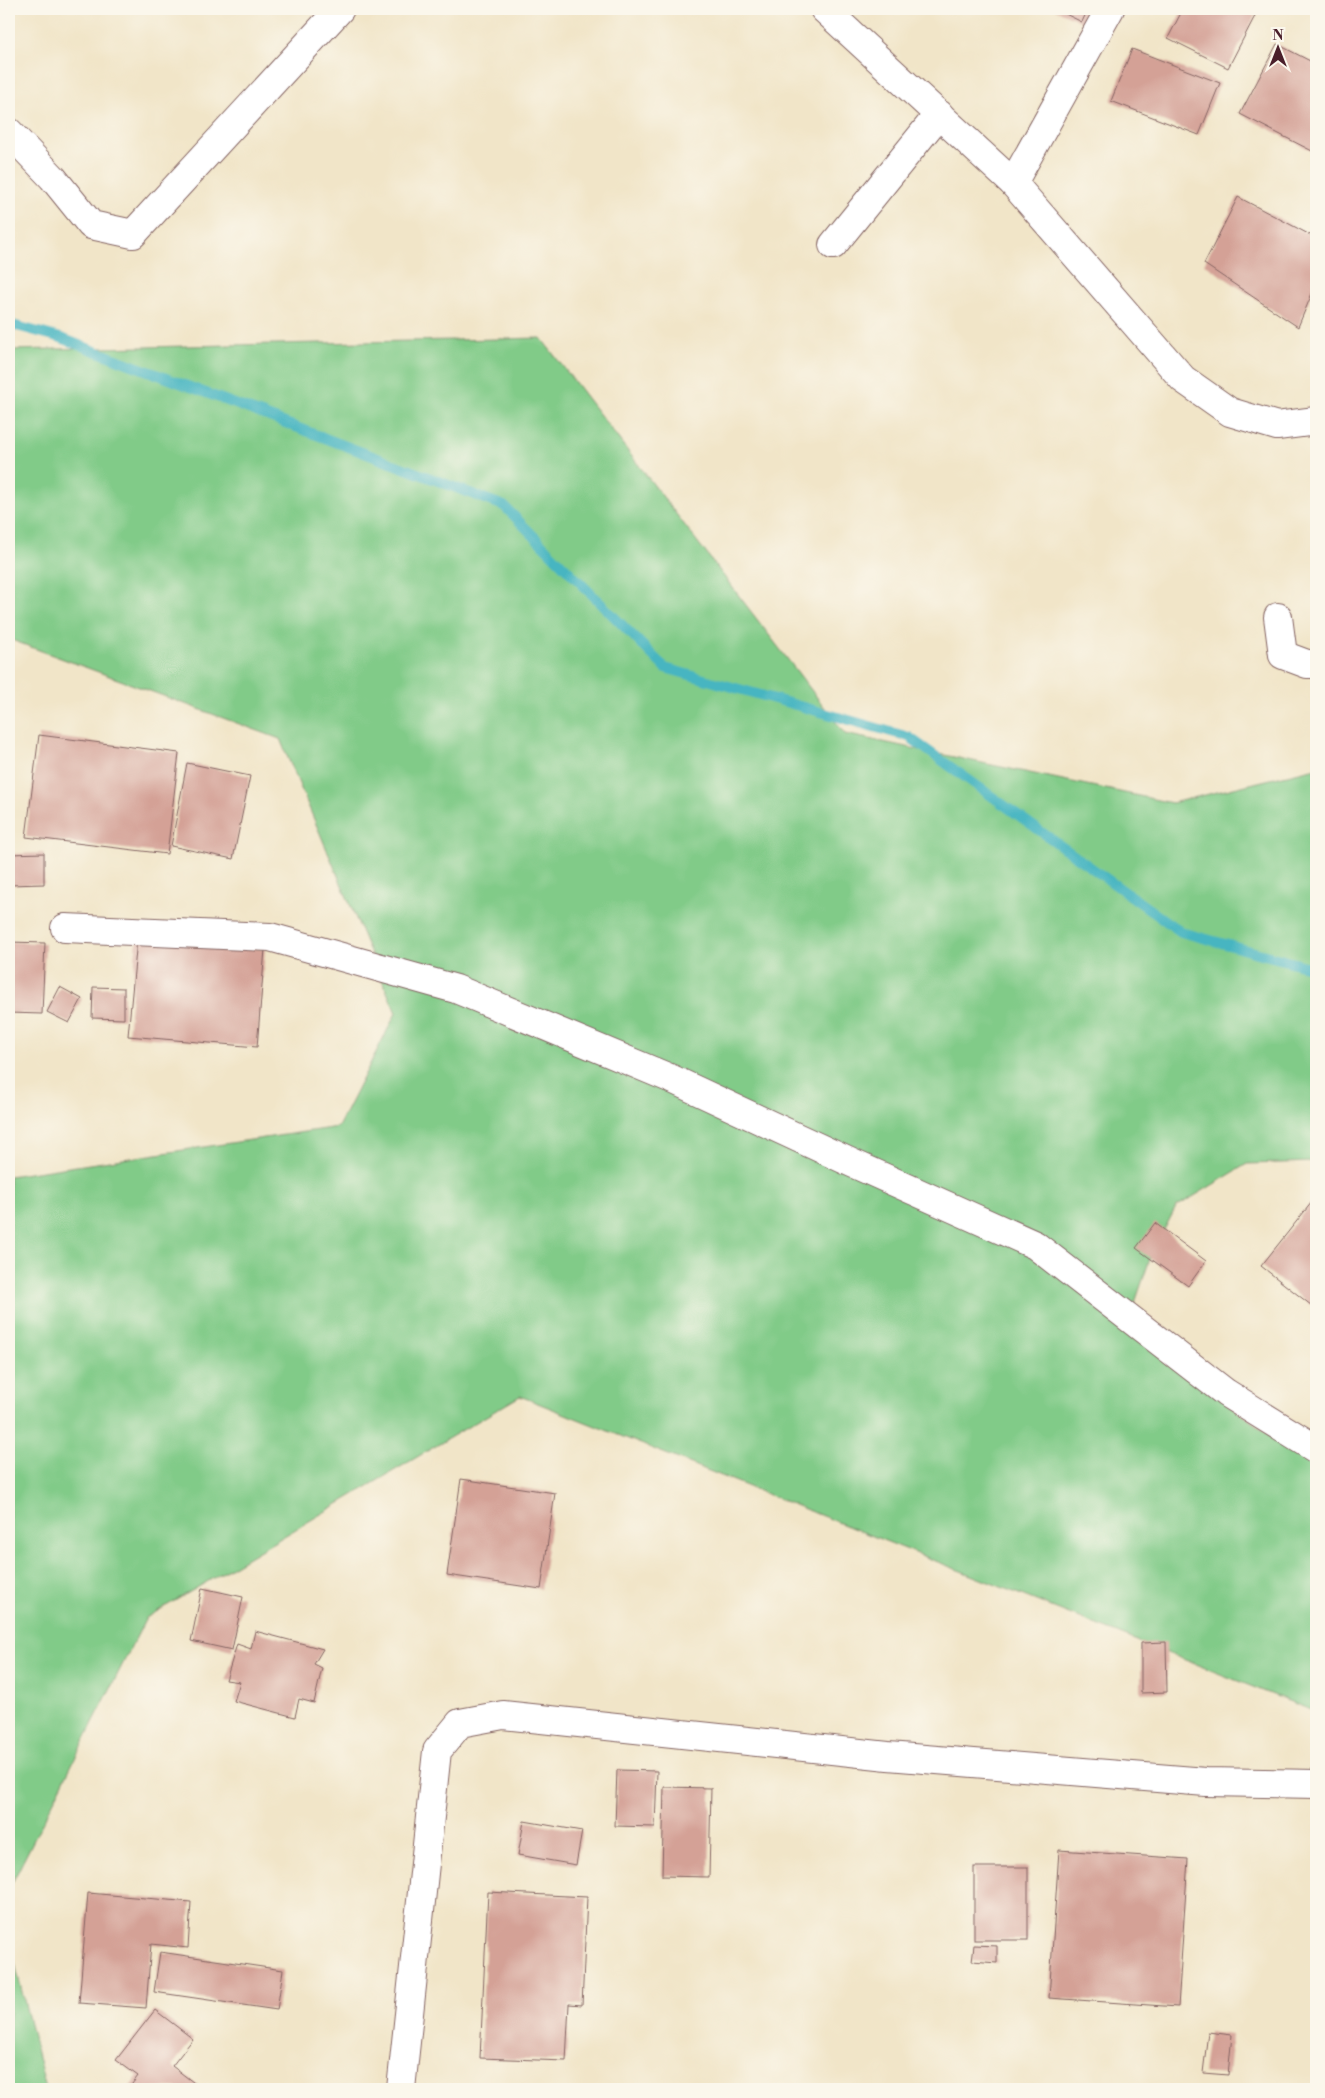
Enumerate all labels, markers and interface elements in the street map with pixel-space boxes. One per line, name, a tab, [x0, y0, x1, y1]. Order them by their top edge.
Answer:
north arrow	[1252, 22, 1302, 72]
text: N	[1272, 27, 1284, 45]

